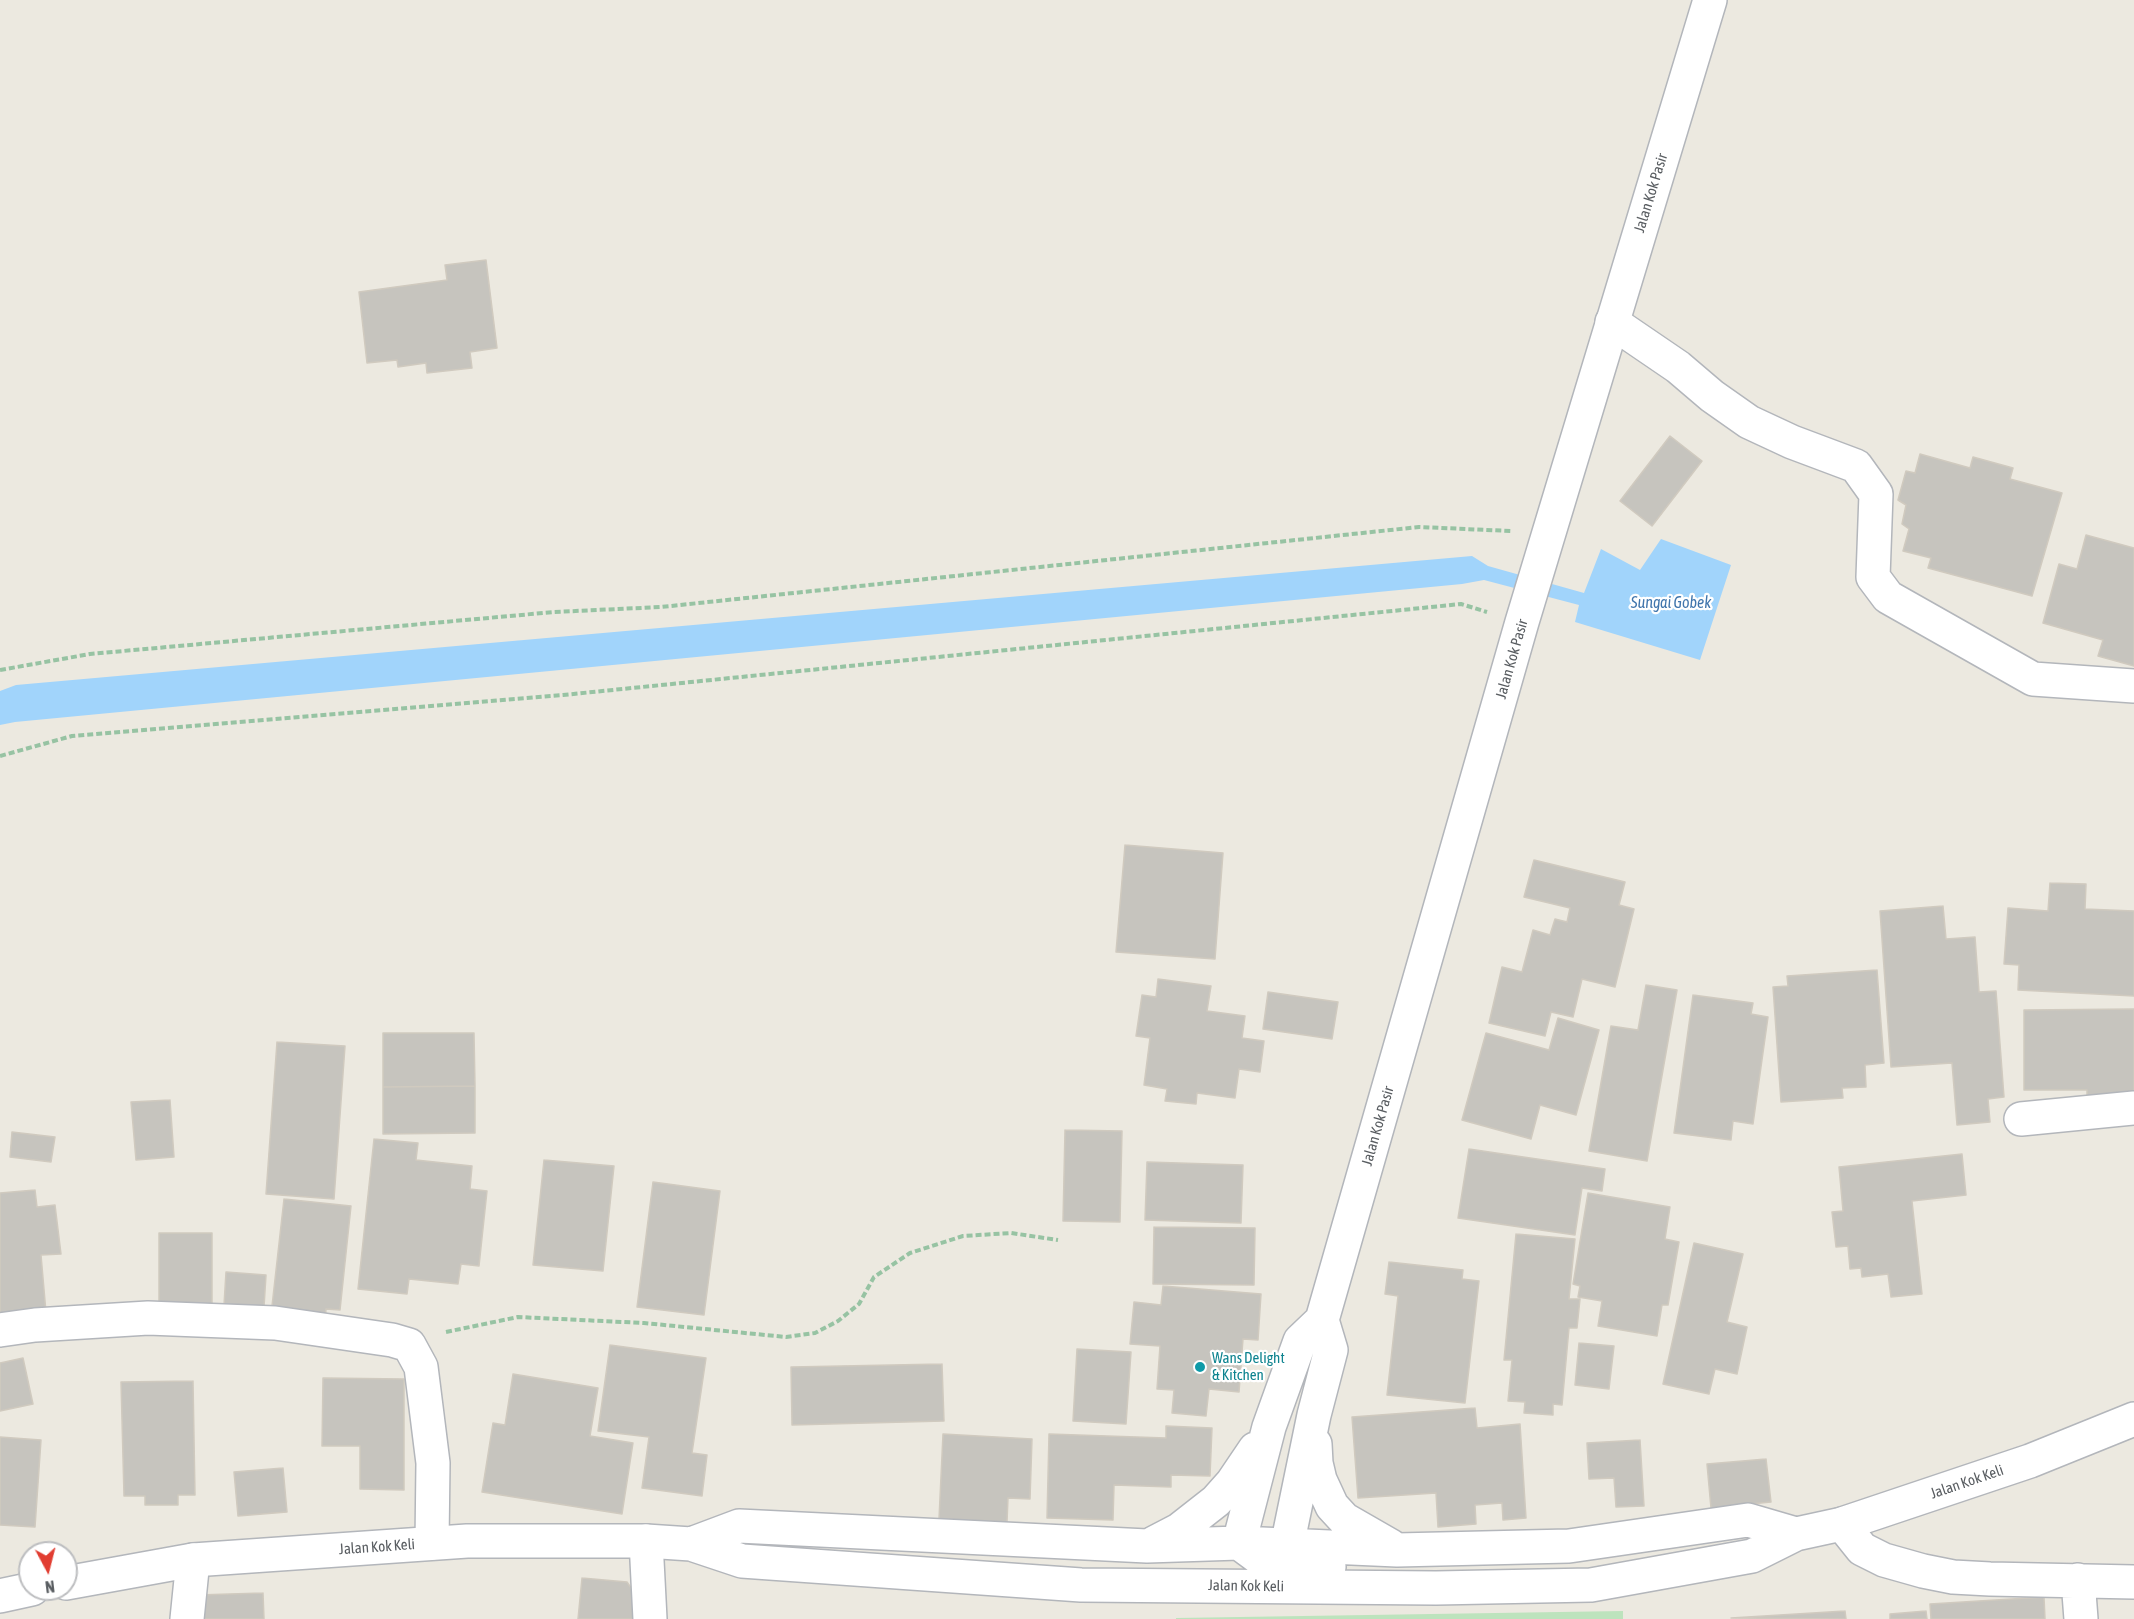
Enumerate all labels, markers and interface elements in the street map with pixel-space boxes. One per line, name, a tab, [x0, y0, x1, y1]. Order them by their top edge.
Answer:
street label: Jalan Kok Pasir	[1630, 151, 1672, 235]
water label: Sungai Gobek	[1631, 593, 1711, 613]
street label: Jalan Kok Pasir	[1492, 617, 1532, 701]
street label: Jalan Kok Pasir	[1358, 1084, 1398, 1168]
place label: Wans Delight & Kitchen	[1212, 1349, 1285, 1384]
marker: Wans Delight & Kitchen	[1193, 1360, 1207, 1374]
street label: Jalan Kok Keli	[1928, 1461, 2006, 1503]
street label: Jalan Kok Keli	[338, 1535, 416, 1559]
north arrow	[18, 1541, 78, 1601]
street label: Jalan Kok Keli	[1208, 1576, 1284, 1596]
text: N	[44, 1577, 56, 1596]

